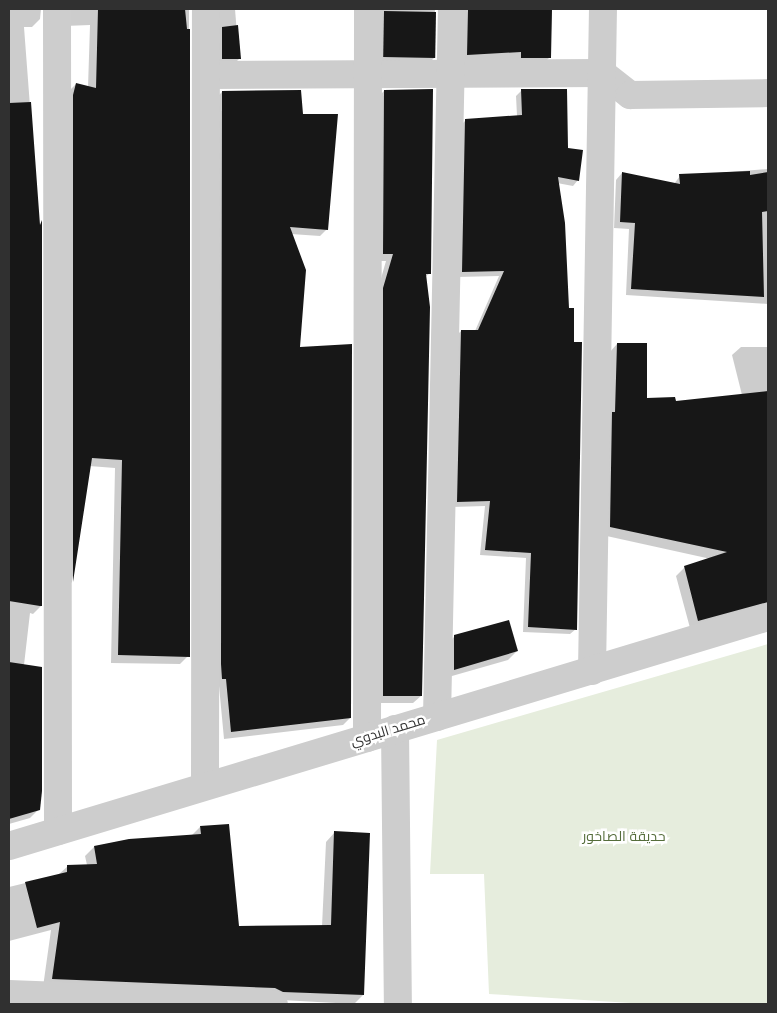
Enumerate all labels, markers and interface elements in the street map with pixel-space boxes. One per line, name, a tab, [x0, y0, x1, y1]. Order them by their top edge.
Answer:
street label: محمد البدوي	[349, 712, 427, 750]
park label: حديقة الصاخور	[583, 829, 665, 845]

